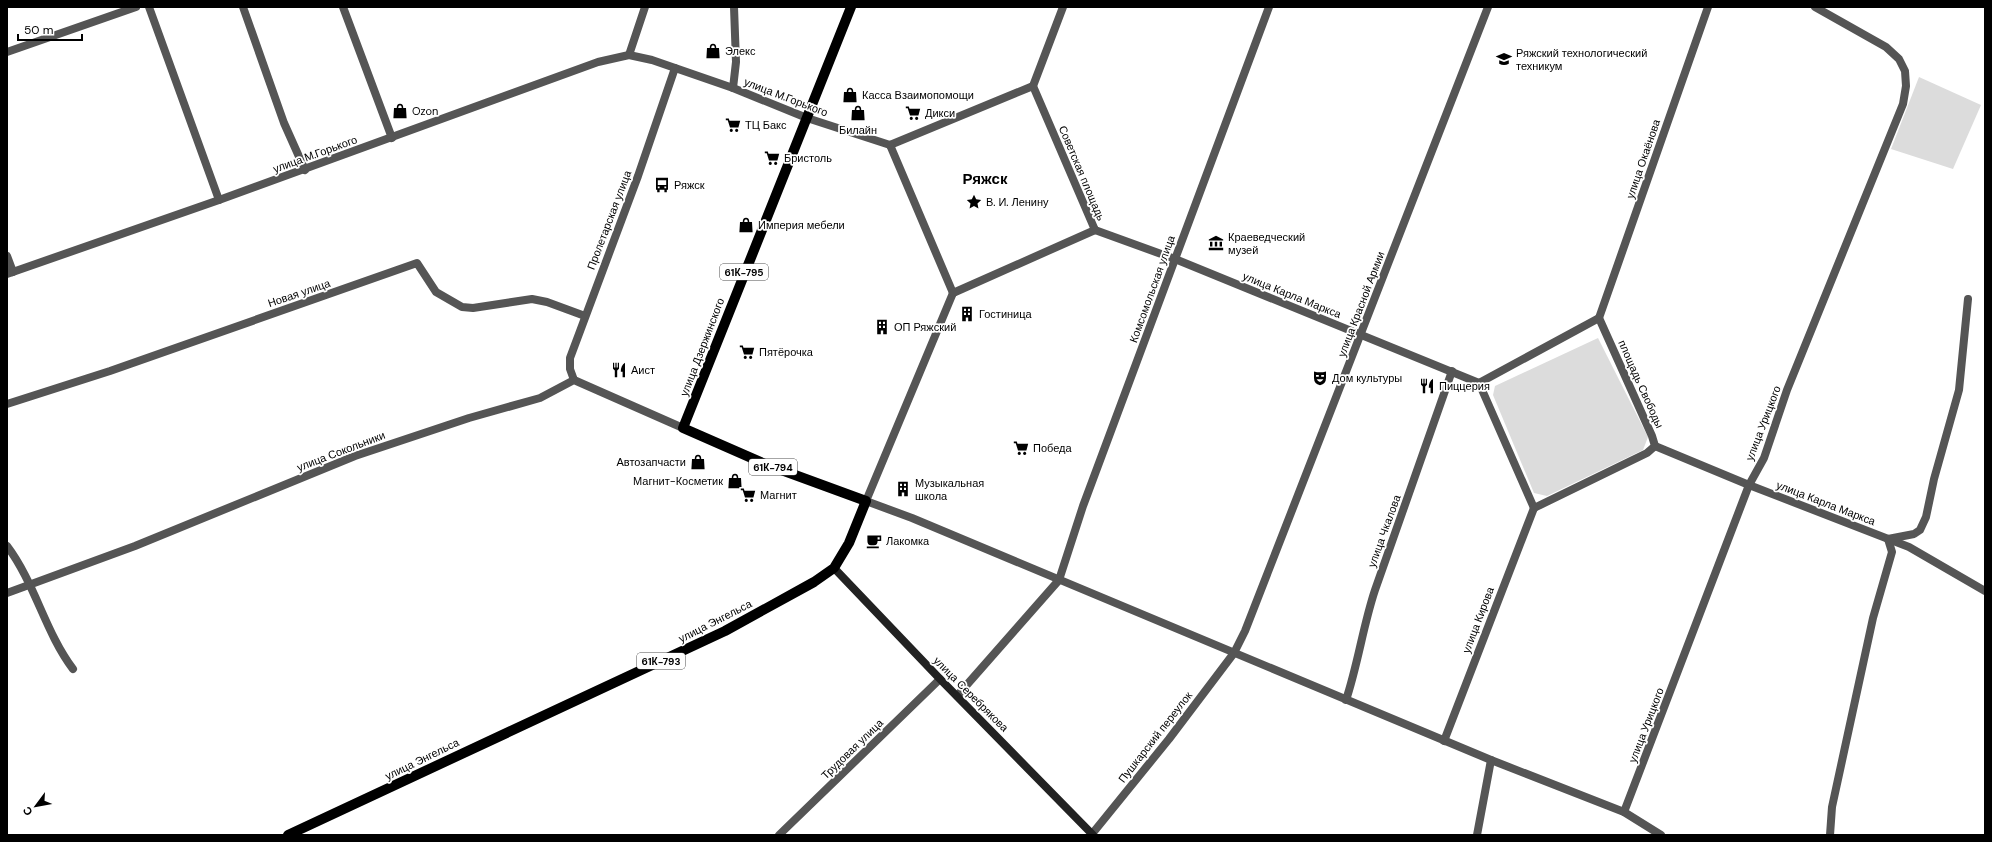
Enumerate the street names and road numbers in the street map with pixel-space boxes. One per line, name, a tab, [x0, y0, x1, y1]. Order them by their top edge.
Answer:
street label: улица М.Горького	[742, 75, 830, 119]
street label: улица Окаёнова	[1623, 117, 1663, 201]
street label: Советская площадь	[1056, 123, 1108, 223]
street label: улица М.Горького	[271, 132, 359, 176]
street label: Пролетарская улица	[584, 168, 635, 272]
street label: Комсомольская улица	[1126, 233, 1178, 345]
street label: улица Красной Армии	[1334, 249, 1388, 359]
road number: 61К-795	[720, 264, 768, 280]
street label: улица Карла Маркса	[1241, 269, 1344, 321]
street label: Новая улица	[266, 276, 333, 310]
street label: улица Дзержинского	[677, 296, 727, 398]
street label: площадь Свободы	[1615, 338, 1667, 430]
street label: улица Урицкого	[1742, 384, 1784, 462]
street label: улица Сокольники	[295, 428, 387, 474]
road number: 61К-794	[749, 459, 797, 475]
street label: улица Карла Маркса	[1774, 478, 1878, 529]
street label: улица Чкалова	[1364, 492, 1404, 569]
street label: улица Кирова	[1459, 584, 1497, 655]
street label: улица Энгельса	[676, 596, 755, 645]
road number: 61К-793	[637, 653, 685, 669]
street label: улица Серебрякова	[931, 654, 1012, 735]
street label: улица Урицкого	[1625, 686, 1667, 764]
street label: Пушкарский переулок	[1115, 688, 1195, 785]
street label: Трудовая улица	[818, 715, 887, 782]
street label: улица Энгельса	[383, 735, 462, 783]

